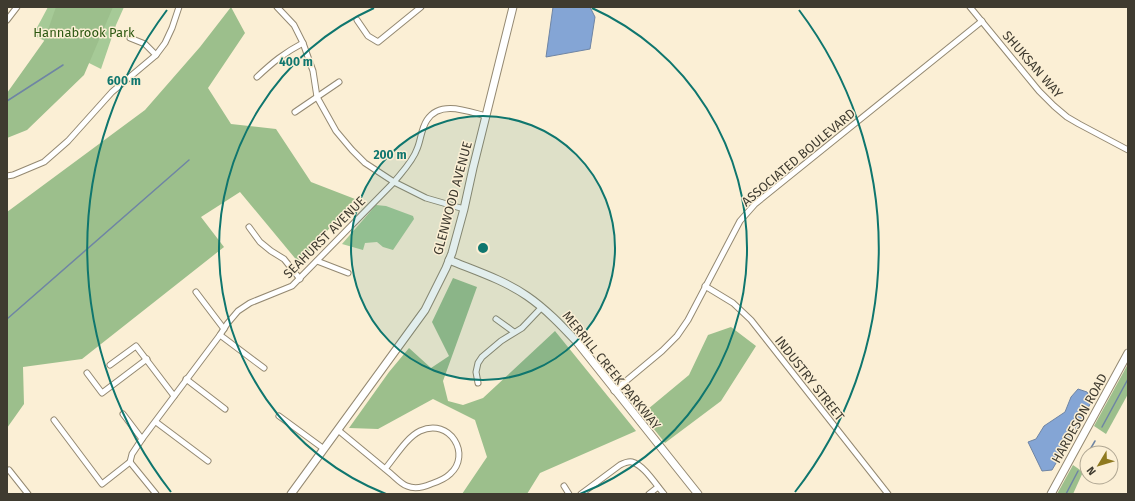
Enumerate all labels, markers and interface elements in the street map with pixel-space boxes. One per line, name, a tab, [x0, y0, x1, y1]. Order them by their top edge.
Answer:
park label: Hannabrook Park	[33, 25, 135, 40]
street label: SHUKSAN WAY	[1000, 28, 1066, 101]
text: 400 m	[279, 55, 313, 69]
text: 600 m	[107, 74, 141, 88]
street label: ASSOCIATED BOULEVARD	[739, 106, 858, 209]
street label: GLENWOOD AVENUE	[430, 140, 475, 257]
text: 200 m	[373, 148, 407, 162]
street label: SEAHURST AVENUE	[280, 193, 368, 281]
centre of rings	[476, 241, 490, 255]
street label: MERRILL CREEK PARKWAY	[559, 308, 664, 433]
street label: INDUSTRY STREET	[772, 333, 847, 424]
street label: HARDESON ROAD	[1049, 371, 1110, 466]
north arrow	[1079, 445, 1119, 485]
text: N	[1084, 464, 1099, 478]

